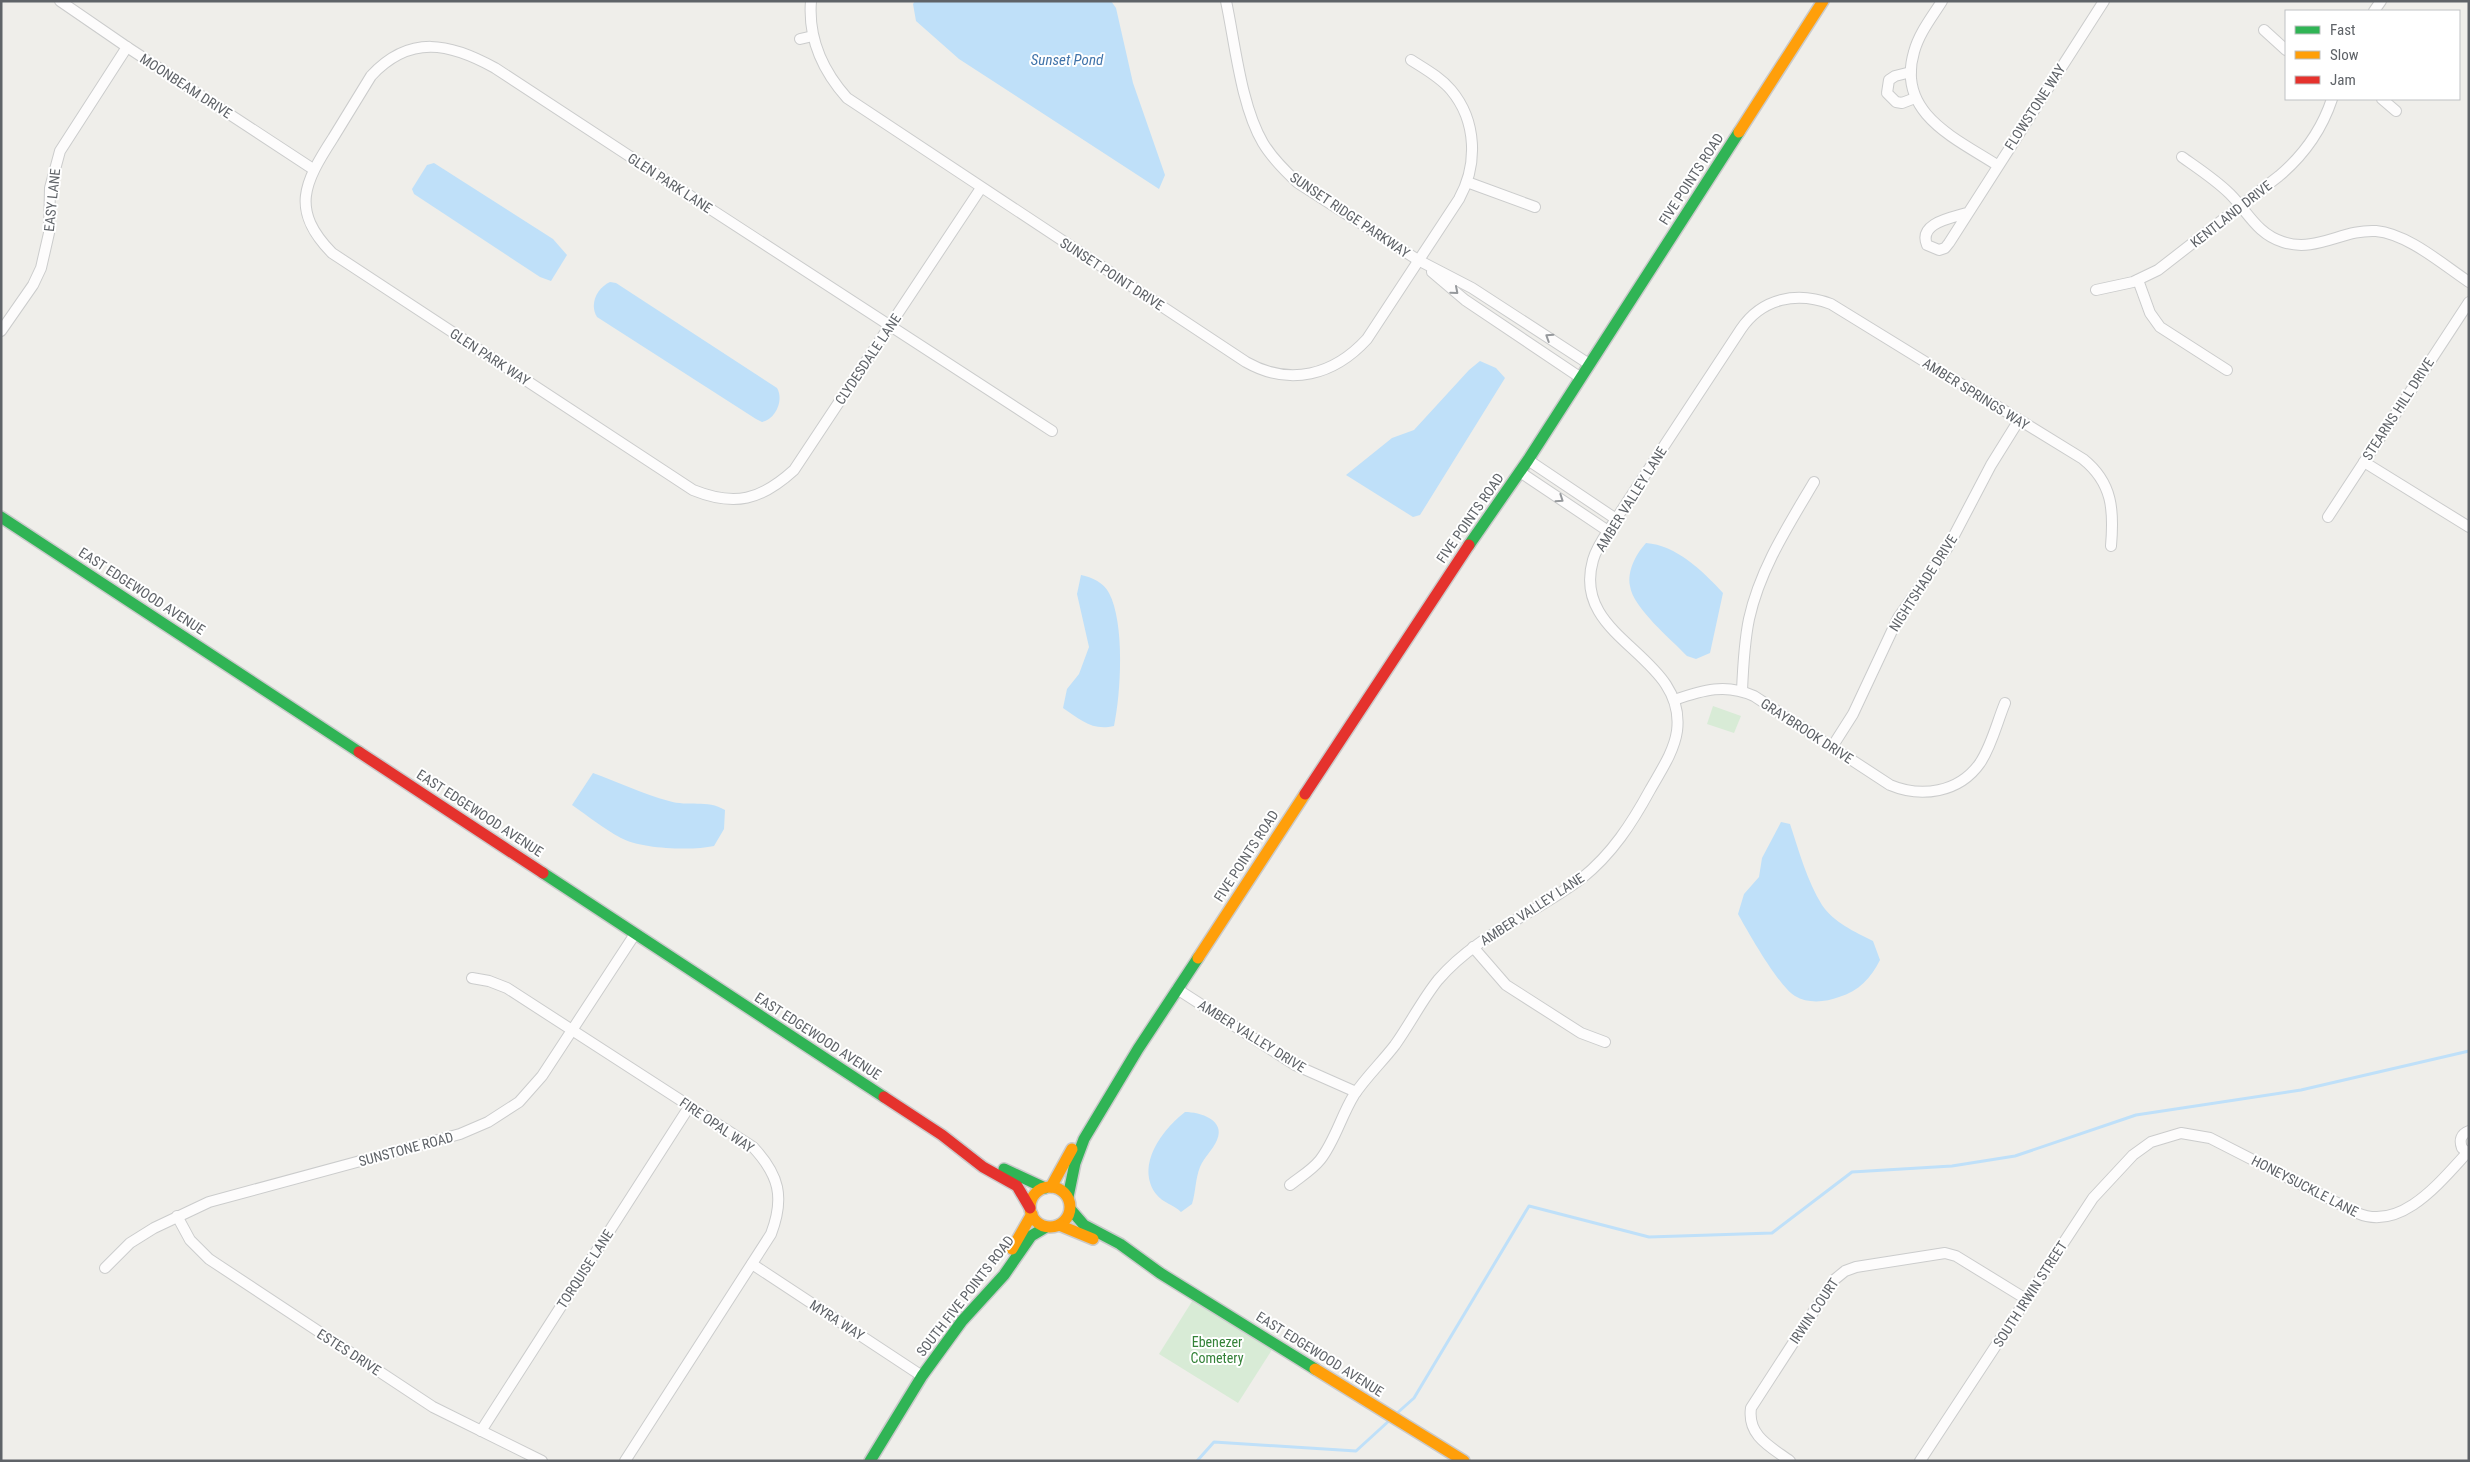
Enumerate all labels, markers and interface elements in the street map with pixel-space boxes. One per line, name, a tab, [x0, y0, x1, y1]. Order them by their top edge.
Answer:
legend	[2285, 10, 2460, 100]
text: Fast	[2330, 21, 2355, 39]
text: Slow	[2330, 46, 2359, 64]
street label: MOONBEAM DRIVE	[137, 50, 235, 122]
water label: Sunset Pond	[1031, 51, 1104, 69]
street label: FLOWSTONE WAY	[2001, 61, 2069, 153]
text: Jam	[2330, 71, 2356, 89]
street label: FIVE POINTS ROAD	[1655, 130, 1727, 228]
street label: GLEN PARK LANE	[625, 150, 715, 216]
street label: EASY LANE	[41, 168, 63, 232]
street label: SUNSET RIDGE PARKWAY	[1287, 169, 1413, 261]
street label: KENTLAND DRIVE	[2187, 177, 2275, 251]
street label: SUNSET POINT DRIVE	[1057, 234, 1167, 314]
one-way arrow	[1450, 286, 1459, 295]
street label: CLYDESDALE LANE	[832, 311, 904, 407]
street label: GLEN PARK WAY	[447, 325, 534, 389]
one-way arrow	[1545, 334, 1554, 344]
street label: AMBER SPRINGS WAY	[1920, 355, 2033, 434]
street label: STEARNS HILL DRIVE	[2359, 355, 2437, 463]
street label: AMBER VALLEY LANE	[1592, 444, 1670, 554]
street label: FIVE POINTS ROAD	[1433, 470, 1507, 566]
one-way arrow	[1554, 493, 1564, 502]
street label: NIGHTSHADE DRIVE	[1886, 532, 1960, 634]
street label: EAST EDGEWOOD AVENUE	[76, 544, 208, 638]
street label: GRAYBROOK DRIVE	[1758, 695, 1856, 767]
street label: EAST EDGEWOOD AVENUE	[414, 766, 546, 860]
street label: FIVE POINTS ROAD	[1210, 807, 1282, 905]
street label: AMBER VALLEY LANE	[1477, 869, 1587, 949]
street label: EAST EDGEWOOD AVENUE	[752, 989, 884, 1083]
street label: AMBER VALLEY DRIVE	[1195, 996, 1309, 1076]
street label: FIRE OPAL WAY	[677, 1094, 758, 1156]
street label: SUNSTONE ROAD	[357, 1129, 455, 1169]
street label: HONEYSUCKLE LANE	[2249, 1152, 2361, 1220]
street label: TORQUISE LANE	[554, 1227, 616, 1311]
street label: SOUTH FIVE POINTS ROAD	[913, 1233, 1017, 1359]
street label: SOUTH IRWIN STREET	[1990, 1238, 2070, 1350]
street label: IRWIN COURT	[1786, 1275, 1842, 1347]
street label: MYRA WAY	[807, 1297, 868, 1344]
street label: EAST EDGEWOOD AVENUE	[1253, 1308, 1387, 1400]
street label: ESTES DRIVE	[314, 1326, 384, 1379]
park label: Ebenezer Cometery	[1191, 1334, 1244, 1366]

